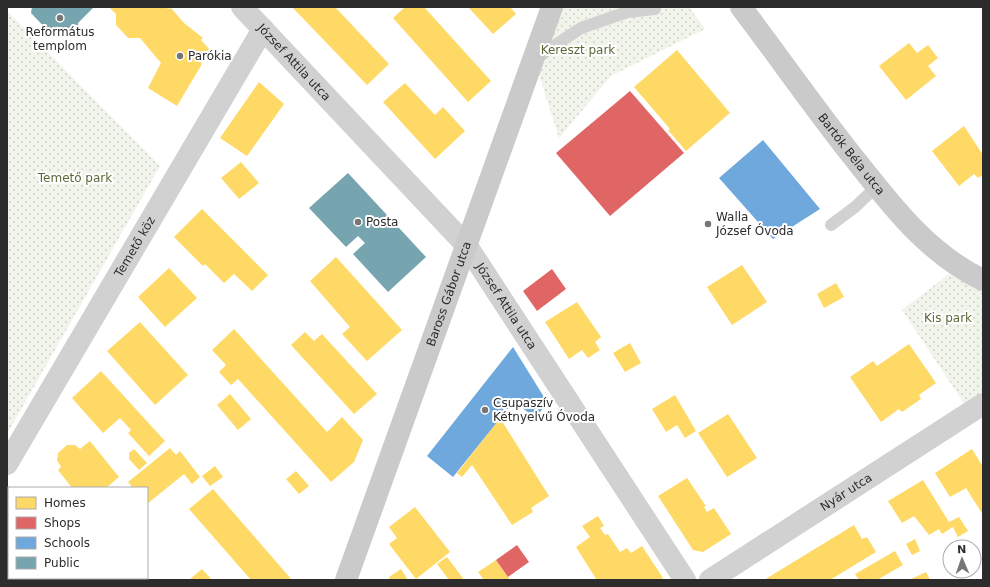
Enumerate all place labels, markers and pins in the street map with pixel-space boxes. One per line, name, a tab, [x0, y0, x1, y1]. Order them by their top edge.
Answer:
marker: Református templom	[55, 13, 65, 23]
place label: Református templom	[25, 25, 95, 53]
place label: Parókia	[188, 49, 232, 63]
marker: Parókia	[175, 51, 185, 61]
place label: Walla József Óvoda	[715, 210, 794, 238]
place label: Posta	[366, 215, 398, 229]
marker: Posta	[353, 217, 363, 227]
marker: Walla József Óvoda	[703, 219, 713, 229]
place label: Csupaszív Kétnyelvű Óvoda	[493, 396, 595, 424]
marker: Csupaszív Kétnyelvű Óvoda	[480, 405, 490, 415]

